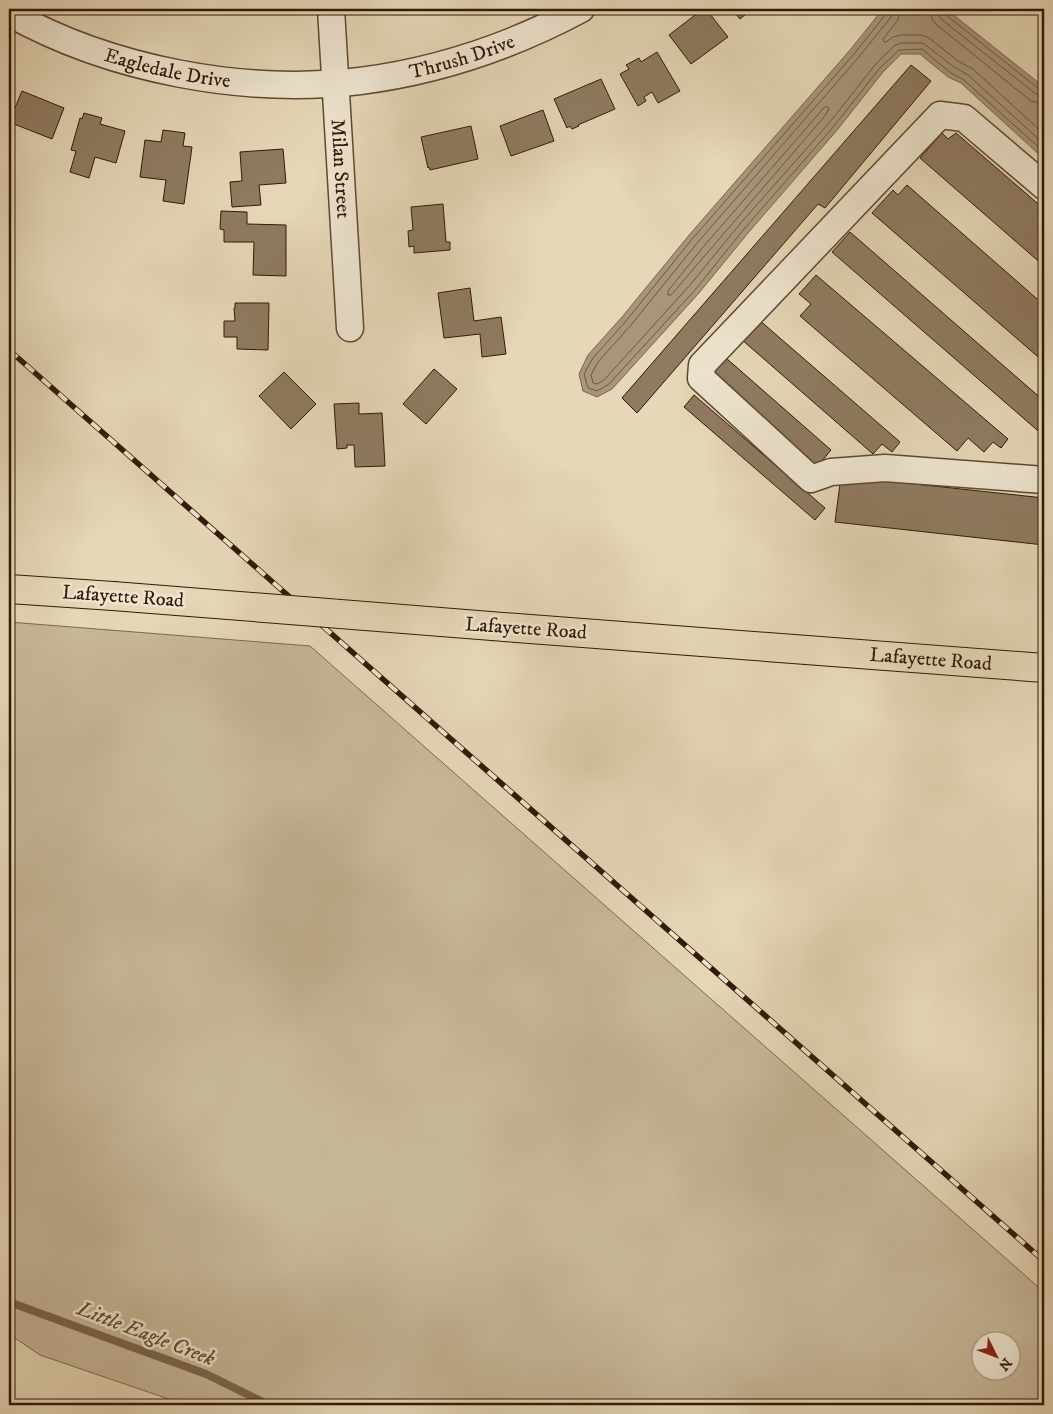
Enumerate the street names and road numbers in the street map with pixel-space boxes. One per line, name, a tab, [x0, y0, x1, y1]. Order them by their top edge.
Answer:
street label: Thrush Drive	[407, 29, 518, 85]
street label: Eagledale Drive	[101, 43, 232, 94]
street label: Milan Street	[325, 118, 356, 219]
street label: Lafayette Road	[61, 580, 185, 614]
street label: Lafayette Road	[464, 612, 588, 646]
street label: Lafayette Road	[869, 642, 993, 677]

